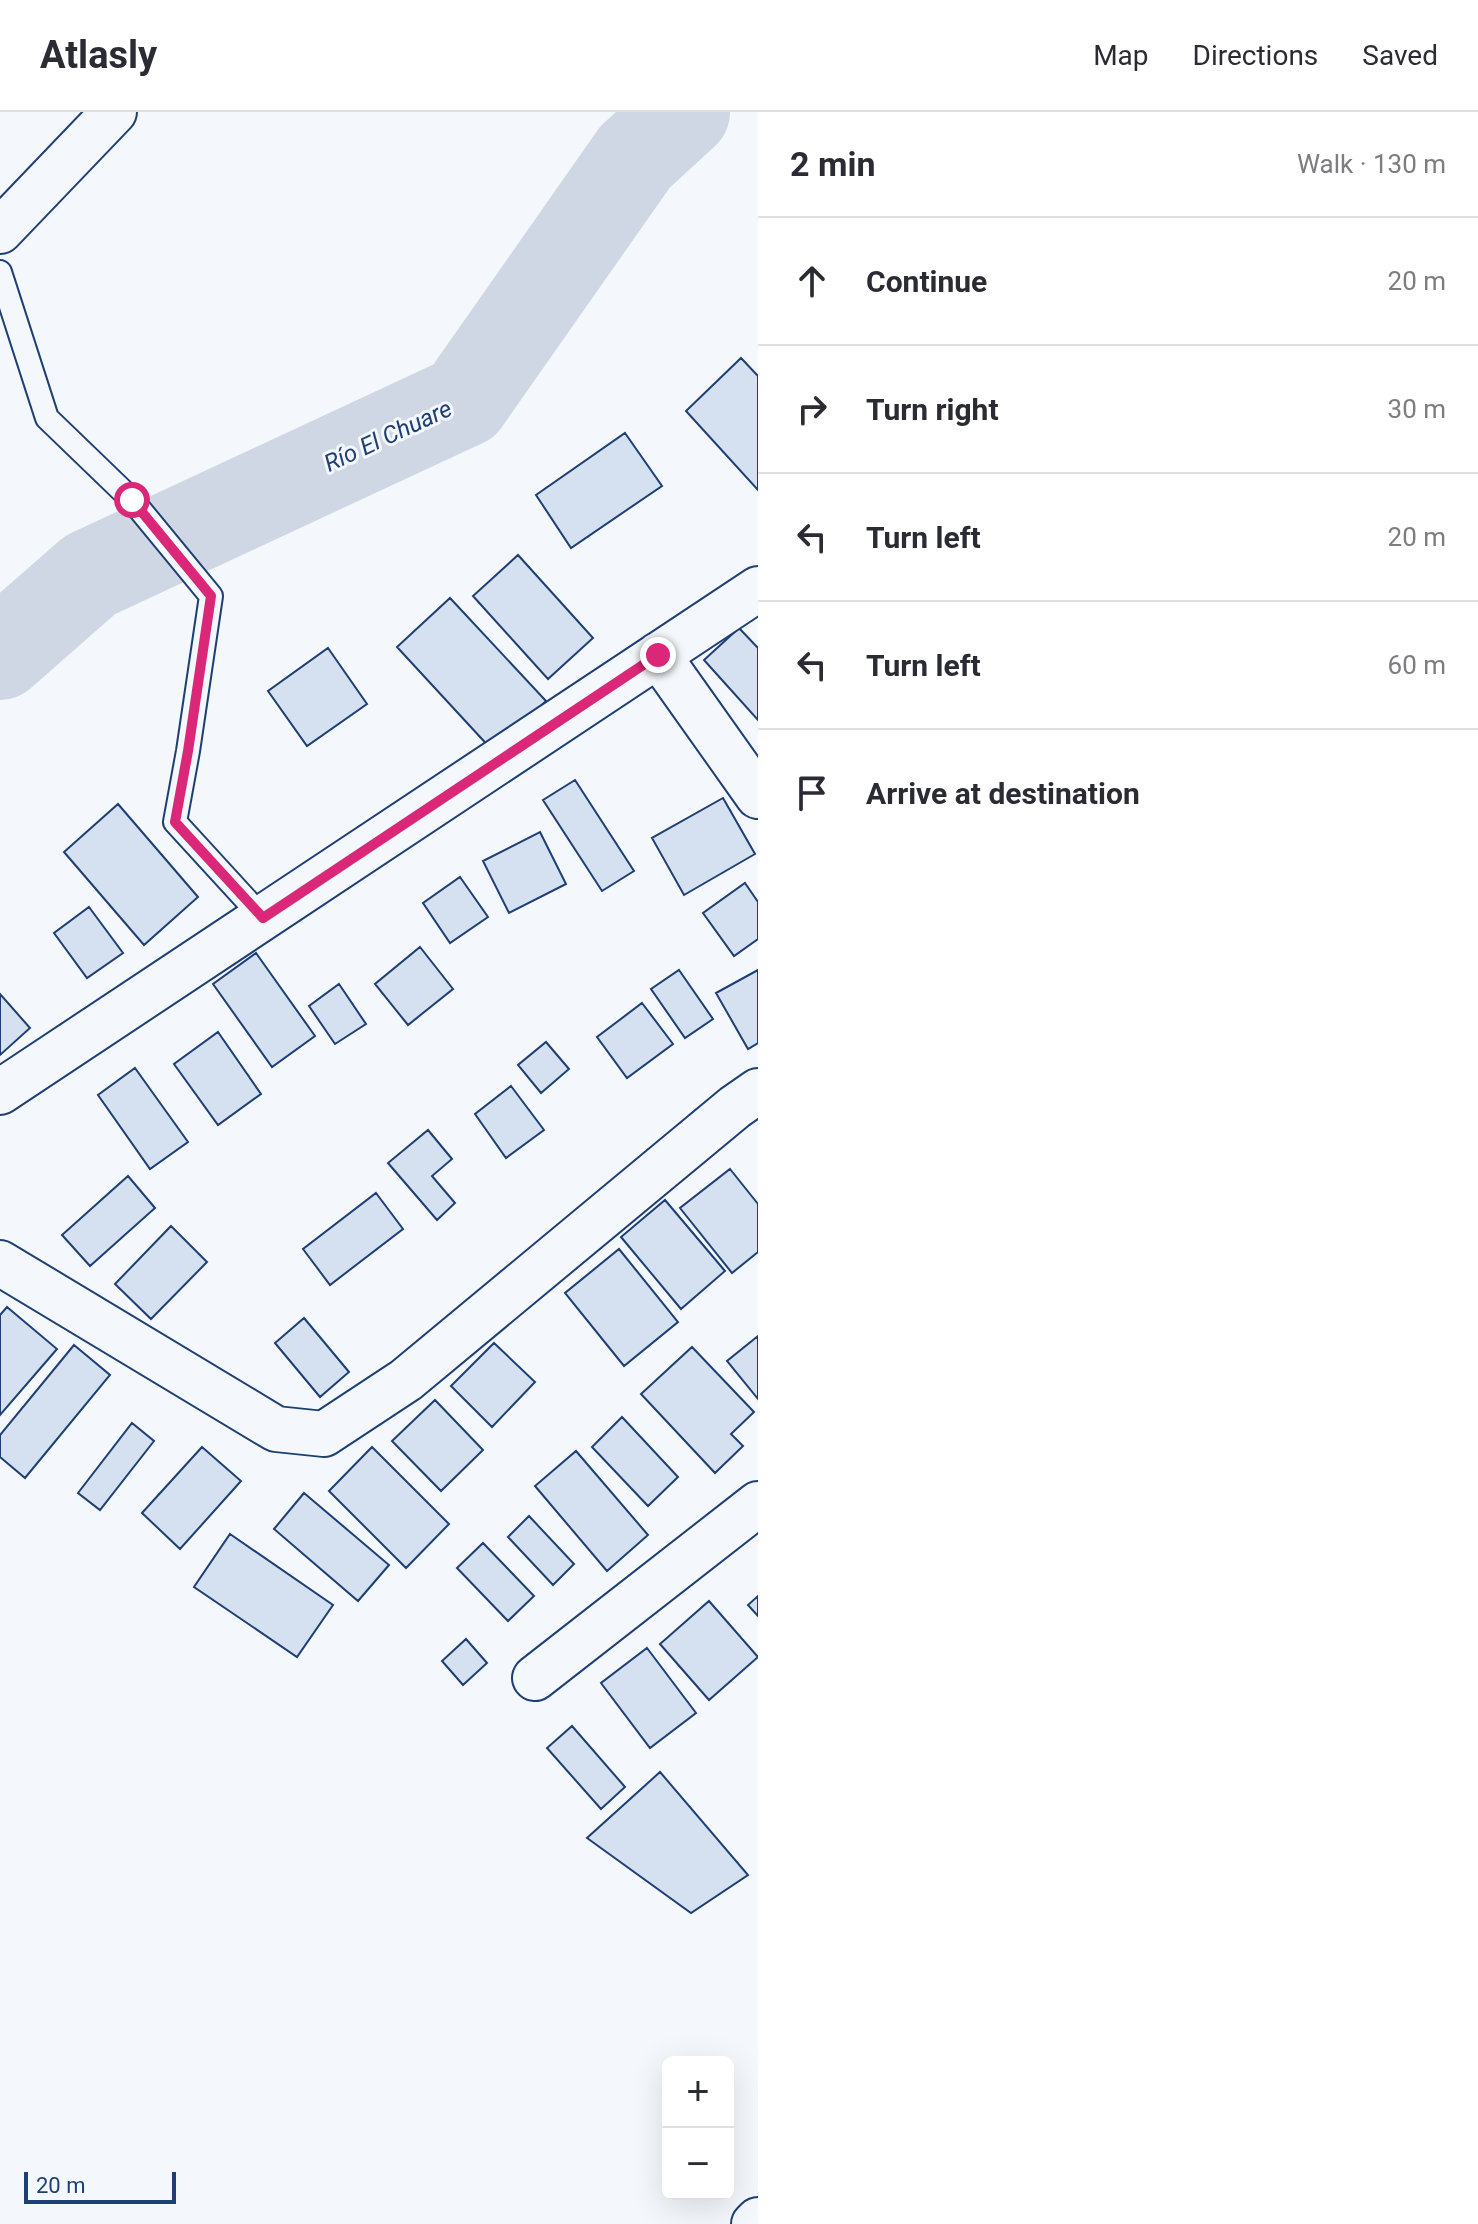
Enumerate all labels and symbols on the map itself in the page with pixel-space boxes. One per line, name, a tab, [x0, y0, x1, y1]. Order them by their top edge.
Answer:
water label: Río El Chuare	[320, 394, 456, 478]
route start	[114, 482, 150, 518]
route end	[640, 637, 676, 673]
scale bar	[24, 2168, 176, 2204]

